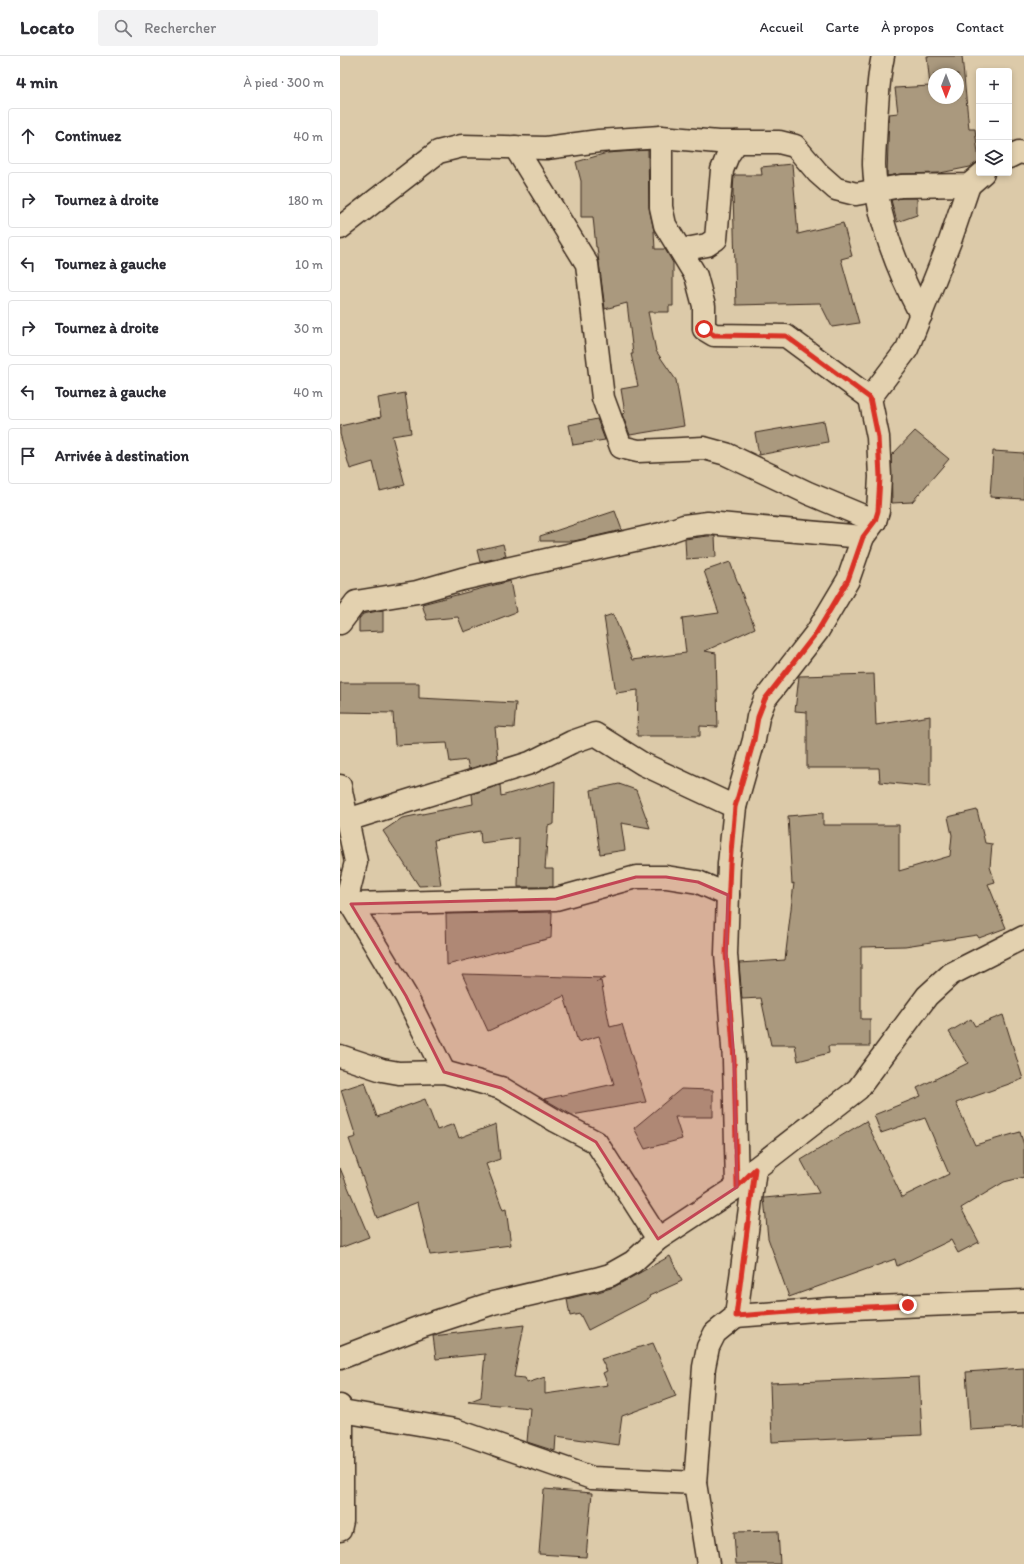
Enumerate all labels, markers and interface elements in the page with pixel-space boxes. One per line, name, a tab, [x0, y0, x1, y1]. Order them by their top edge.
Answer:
search box	[98, 10, 378, 46]
text: Locato	[20, 16, 74, 39]
icon: search	[112, 17, 134, 39]
text: Rechercher	[144, 19, 216, 37]
text: Accueil	[760, 19, 803, 36]
text: Carte	[825, 19, 859, 36]
text: À propos	[881, 19, 934, 36]
text: Contact	[956, 19, 1004, 36]
north arrow	[928, 68, 964, 104]
map controls	[976, 68, 1012, 176]
button: +	[976, 68, 1012, 104]
text: 4 min	[16, 72, 58, 92]
text: À pied · 300 m	[243, 75, 324, 90]
button: −	[976, 104, 1012, 140]
icon: ahead	[17, 125, 39, 147]
text: Continuez	[55, 127, 121, 145]
text: 40 m	[293, 129, 323, 144]
button: layers	[976, 140, 1012, 176]
icon: right	[17, 189, 39, 211]
text: Tournez à droite	[55, 191, 159, 209]
text: 180 m	[288, 193, 323, 208]
icon: left	[17, 253, 39, 275]
text: Tournez à gauche	[55, 255, 166, 273]
text: 10 m	[295, 257, 323, 272]
icon: right	[17, 317, 39, 339]
text: Tournez à droite	[55, 319, 159, 337]
route start	[695, 320, 713, 338]
text: 30 m	[294, 321, 323, 336]
icon: left	[17, 381, 39, 403]
text: Tournez à gauche	[55, 383, 166, 401]
text: 40 m	[293, 385, 323, 400]
icon: arrive	[17, 445, 39, 467]
text: Arrivée à destination	[55, 447, 189, 465]
route end	[899, 1296, 917, 1314]

